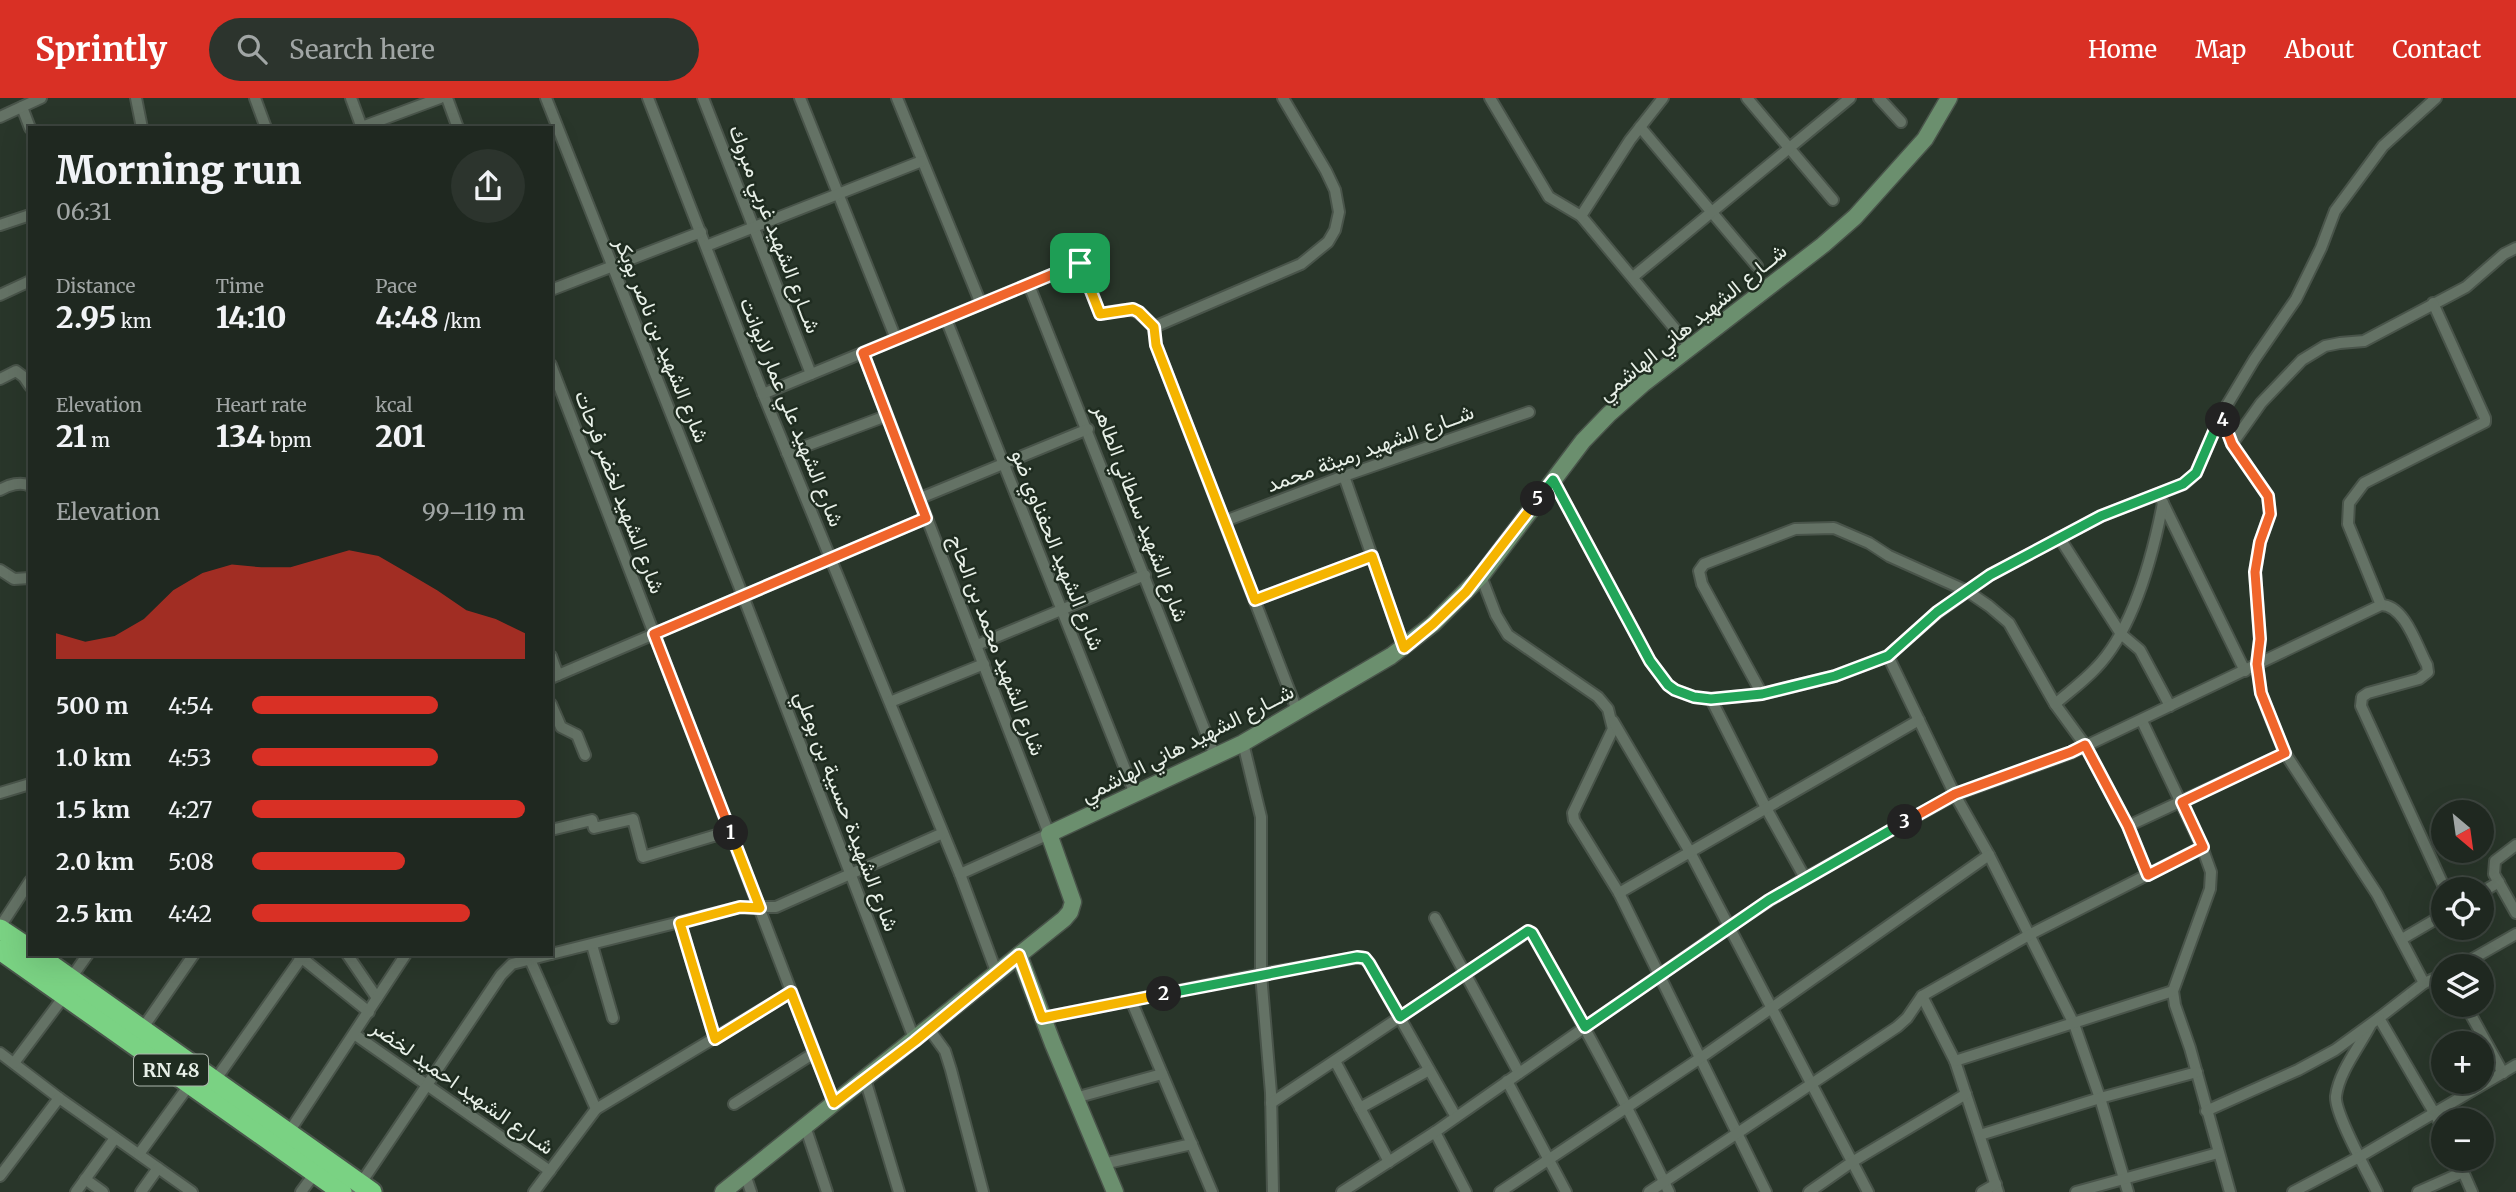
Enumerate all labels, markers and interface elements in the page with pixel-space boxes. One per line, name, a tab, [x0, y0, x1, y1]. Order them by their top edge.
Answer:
search box	[209, 18, 699, 81]
text: Sprintly	[35, 29, 167, 70]
icon: search	[233, 30, 271, 68]
text: Search here	[289, 33, 435, 66]
text: Home	[2088, 34, 2157, 65]
text: Map	[2195, 34, 2246, 65]
text: About	[2284, 34, 2354, 65]
text: Contact	[2392, 34, 2481, 65]
street label: شــارع الشهيد غربي مبروك	[719, 121, 827, 338]
text: Morning run	[56, 147, 302, 194]
button: share	[451, 149, 525, 223]
text: 06:31	[56, 197, 111, 226]
street label: شارع الشهيد بن ناصر بوبكر	[607, 232, 716, 447]
pin	[1050, 233, 1110, 293]
street label: شــارع الشهيد هاني الهاشمي	[1592, 237, 1795, 410]
icon: arrive	[1061, 244, 1099, 282]
text: Distance	[56, 274, 135, 298]
text: Time	[216, 274, 264, 298]
text: Pace	[375, 274, 417, 298]
street label: شارع الشهيد علي عمار لابوانت	[730, 293, 850, 532]
text: 2.95	[56, 298, 116, 336]
text: 14:10	[216, 298, 286, 336]
text: 4:48	[375, 298, 439, 336]
text: km	[116, 309, 152, 333]
text: /km	[439, 309, 481, 333]
street label: شارع الشهيد لخضر فرحات	[568, 387, 671, 598]
text: Elevation	[56, 393, 142, 417]
text: Heart rate	[216, 393, 307, 417]
text: kcal	[375, 393, 413, 417]
street label: شــارع الشهيد رميثة محمد	[1263, 398, 1478, 499]
street label: شارع الشهيد سلطاني الطاهر	[1083, 399, 1195, 627]
pin: 4	[2206, 402, 2240, 438]
text: 4	[2216, 407, 2229, 431]
text: 21	[56, 417, 87, 455]
text: 134	[216, 417, 265, 455]
text: 201	[375, 417, 426, 455]
text: m	[87, 428, 110, 452]
text: bpm	[265, 428, 312, 452]
street label: شارع الشهيد الحفناوي ضو	[1002, 446, 1111, 656]
pin: 5	[1520, 482, 1556, 516]
text: 5	[1532, 486, 1543, 510]
text: Elevation	[56, 497, 160, 526]
text: 99–119 m	[422, 497, 525, 526]
street label: شارع الشهيد محمد بن الحاج	[941, 531, 1052, 760]
street label: شــارع الشهيد هاني الهاشمي	[1076, 677, 1300, 812]
street label: شارع الشهيدة حسيبة بن بوعلي	[785, 687, 905, 937]
text: 500 m	[56, 691, 128, 720]
text: 4:54	[168, 691, 213, 720]
text: 1.0 km	[56, 743, 131, 772]
text: 4:53	[168, 743, 212, 772]
text: 1.5 km	[56, 795, 130, 824]
text: 4:27	[168, 795, 212, 824]
north arrow	[2431, 800, 2494, 863]
map controls	[2431, 800, 2494, 1171]
pin: 3	[1888, 804, 1923, 840]
text: 3	[1899, 809, 1910, 833]
pin: 1	[714, 816, 748, 850]
text: 1	[726, 820, 735, 844]
text: 2.0 km	[56, 847, 134, 876]
text: 5:08	[168, 847, 214, 876]
button: locate	[2431, 877, 2494, 940]
text: 2.5 km	[56, 899, 133, 928]
text: 4:42	[168, 899, 212, 928]
button: layers	[2431, 954, 2494, 1017]
pin: 2	[1146, 976, 1182, 1012]
text: 2	[1158, 981, 1169, 1005]
street label: شـارع الشهيد احميد لخضر	[365, 1013, 560, 1161]
button: +	[2431, 1031, 2494, 1094]
road number: RN 48	[134, 1054, 208, 1086]
button: −	[2431, 1108, 2494, 1171]

